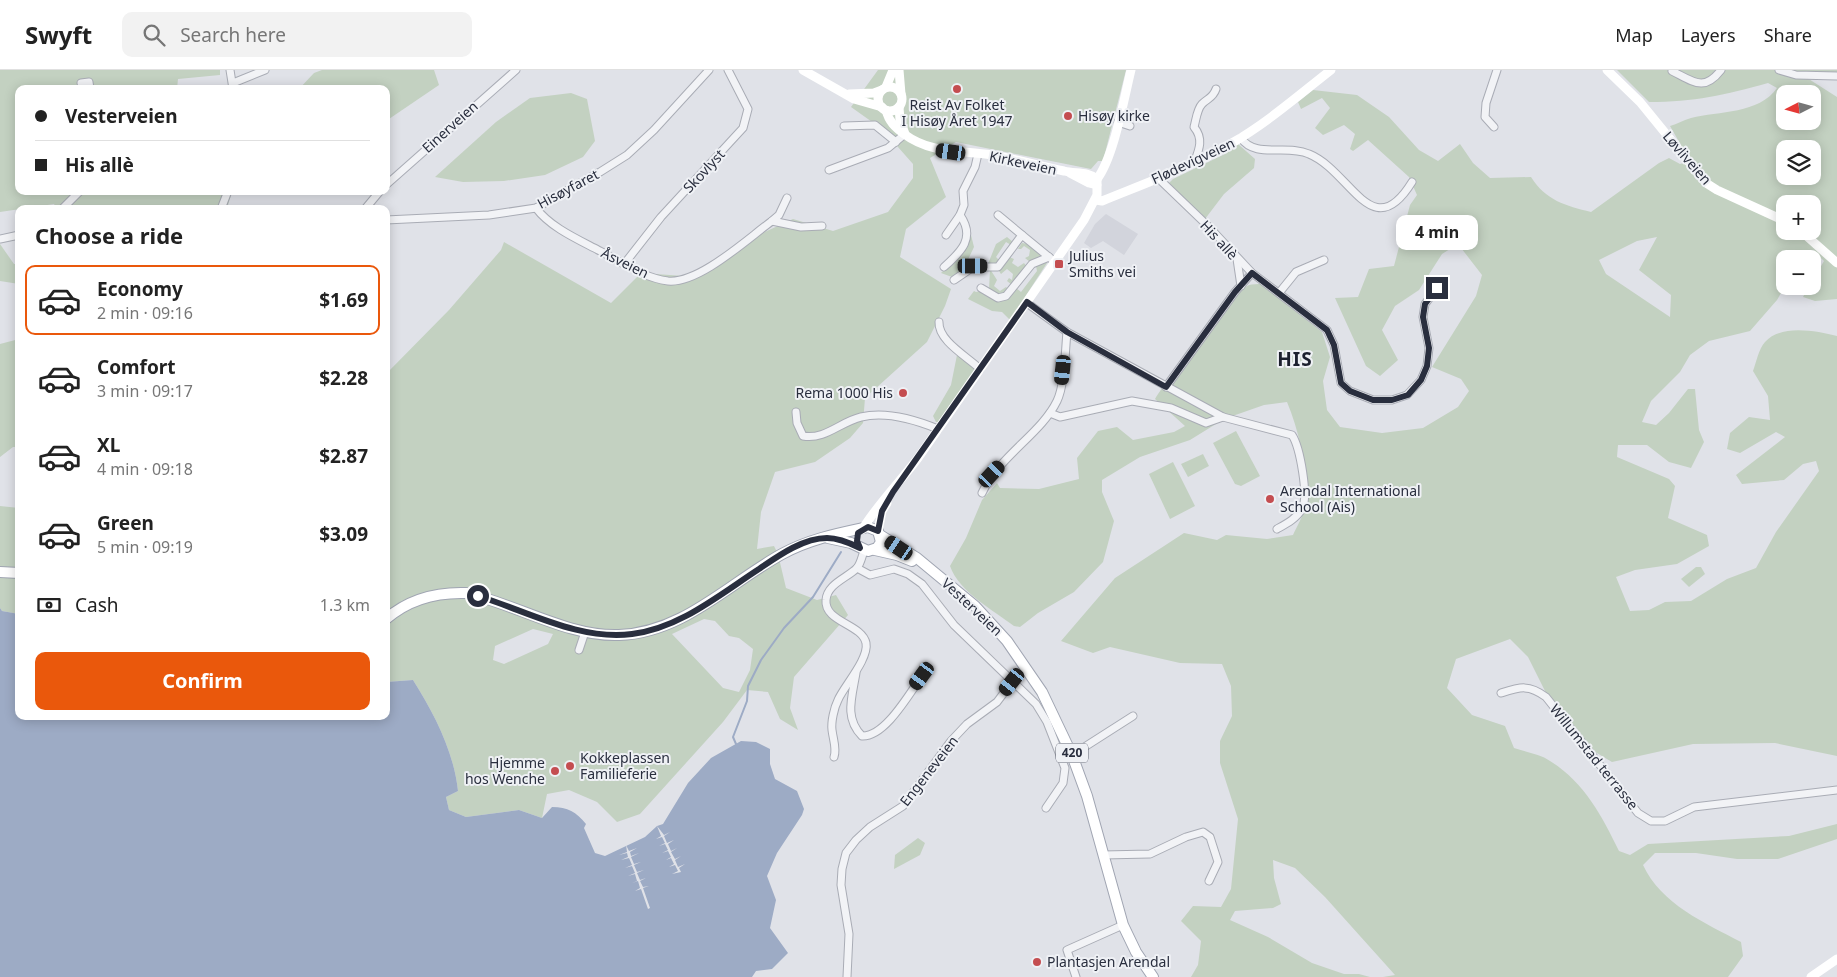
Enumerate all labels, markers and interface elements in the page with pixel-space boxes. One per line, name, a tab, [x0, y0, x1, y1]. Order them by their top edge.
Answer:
search box	[122, 12, 472, 57]
text: Swyft	[25, 18, 92, 51]
icon: search	[140, 21, 168, 49]
text: Search here	[180, 22, 286, 48]
text: Map	[1615, 23, 1653, 47]
text: Layers	[1681, 23, 1736, 47]
text: Share	[1764, 23, 1812, 47]
marker: Reist Av Folket I Hisøy Året 1947	[951, 83, 963, 95]
north arrow	[1776, 85, 1821, 130]
map controls	[1776, 85, 1821, 295]
place label: Reist Av Folket I Hisøy Året 1947	[901, 95, 1013, 130]
street label: Einerveien	[418, 97, 482, 157]
text: Vesterveien	[65, 103, 178, 129]
place label: Hisøy kirke	[1078, 106, 1150, 125]
marker: Hisøy kirke	[1062, 110, 1074, 122]
street label: Løvliveien	[1659, 127, 1716, 188]
street label: Flødevigveien	[1148, 133, 1238, 188]
button: layers	[1776, 140, 1821, 185]
car	[935, 142, 966, 162]
street label: Skovlyst	[679, 145, 729, 197]
street label: Kirkeveien	[988, 146, 1058, 179]
text: His allè	[65, 152, 134, 178]
street label: Hisøyfaret	[534, 164, 602, 213]
button: +	[1776, 195, 1821, 240]
street label: His allè	[1196, 216, 1243, 264]
callout: 4 min	[1396, 216, 1478, 250]
text: Choose a ride	[35, 220, 183, 250]
text: 4 min	[1415, 221, 1459, 243]
street label: Åsveien	[598, 243, 652, 282]
place label: Julius Smiths vei	[1067, 246, 1136, 281]
button: −	[1776, 250, 1821, 295]
marker: Julius Smiths vei	[1053, 258, 1065, 270]
car	[958, 259, 988, 274]
text: Economy	[97, 276, 183, 302]
route end	[1426, 277, 1448, 299]
icon: car	[37, 278, 82, 323]
text: $1.69	[319, 287, 368, 313]
text: 2 min · 09:16	[97, 302, 193, 324]
district label: HIS	[1277, 346, 1313, 372]
text: Comfort	[97, 354, 176, 380]
car	[1053, 354, 1072, 386]
icon: car	[37, 356, 82, 401]
text: $2.28	[319, 365, 368, 391]
text: 3 min · 09:17	[97, 380, 193, 402]
place label: Rema 1000 His	[795, 383, 893, 402]
marker: Rema 1000 His	[897, 387, 909, 399]
text: XL	[97, 432, 120, 458]
icon: car	[37, 434, 82, 479]
text: $2.87	[319, 443, 368, 469]
text: 4 min · 09:18	[97, 458, 193, 480]
car	[976, 458, 1007, 490]
place label: Arendal International School (Ais)	[1280, 481, 1421, 516]
marker: Arendal International School (Ais)	[1264, 493, 1276, 505]
text: Green	[97, 510, 154, 536]
icon: car	[37, 512, 82, 557]
text: $3.09	[319, 521, 368, 547]
car	[882, 533, 915, 563]
text: 5 min · 09:19	[97, 536, 193, 558]
street label: Vesterveien	[938, 574, 1007, 640]
route start	[467, 585, 489, 607]
icon: cash	[35, 591, 63, 619]
text: Cash	[75, 592, 119, 618]
text: 1.3 km	[320, 594, 370, 616]
button: Confirm	[35, 652, 370, 710]
car	[907, 659, 936, 693]
car	[996, 666, 1027, 698]
street label: Willumstad terrasse	[1546, 700, 1643, 814]
street label: Engeneveien	[895, 732, 962, 810]
road number: 420	[1056, 744, 1088, 762]
place label: Kokkeplassen Familieferie	[580, 748, 670, 783]
place label: Hjemme hos Wenche	[465, 753, 545, 788]
marker: Kokkeplassen Familieferie	[564, 760, 576, 772]
marker: Hjemme hos Wenche	[549, 765, 561, 777]
place label: Plantasjen Arendal	[1047, 952, 1170, 971]
marker: Plantasjen Arendal	[1031, 956, 1043, 968]

